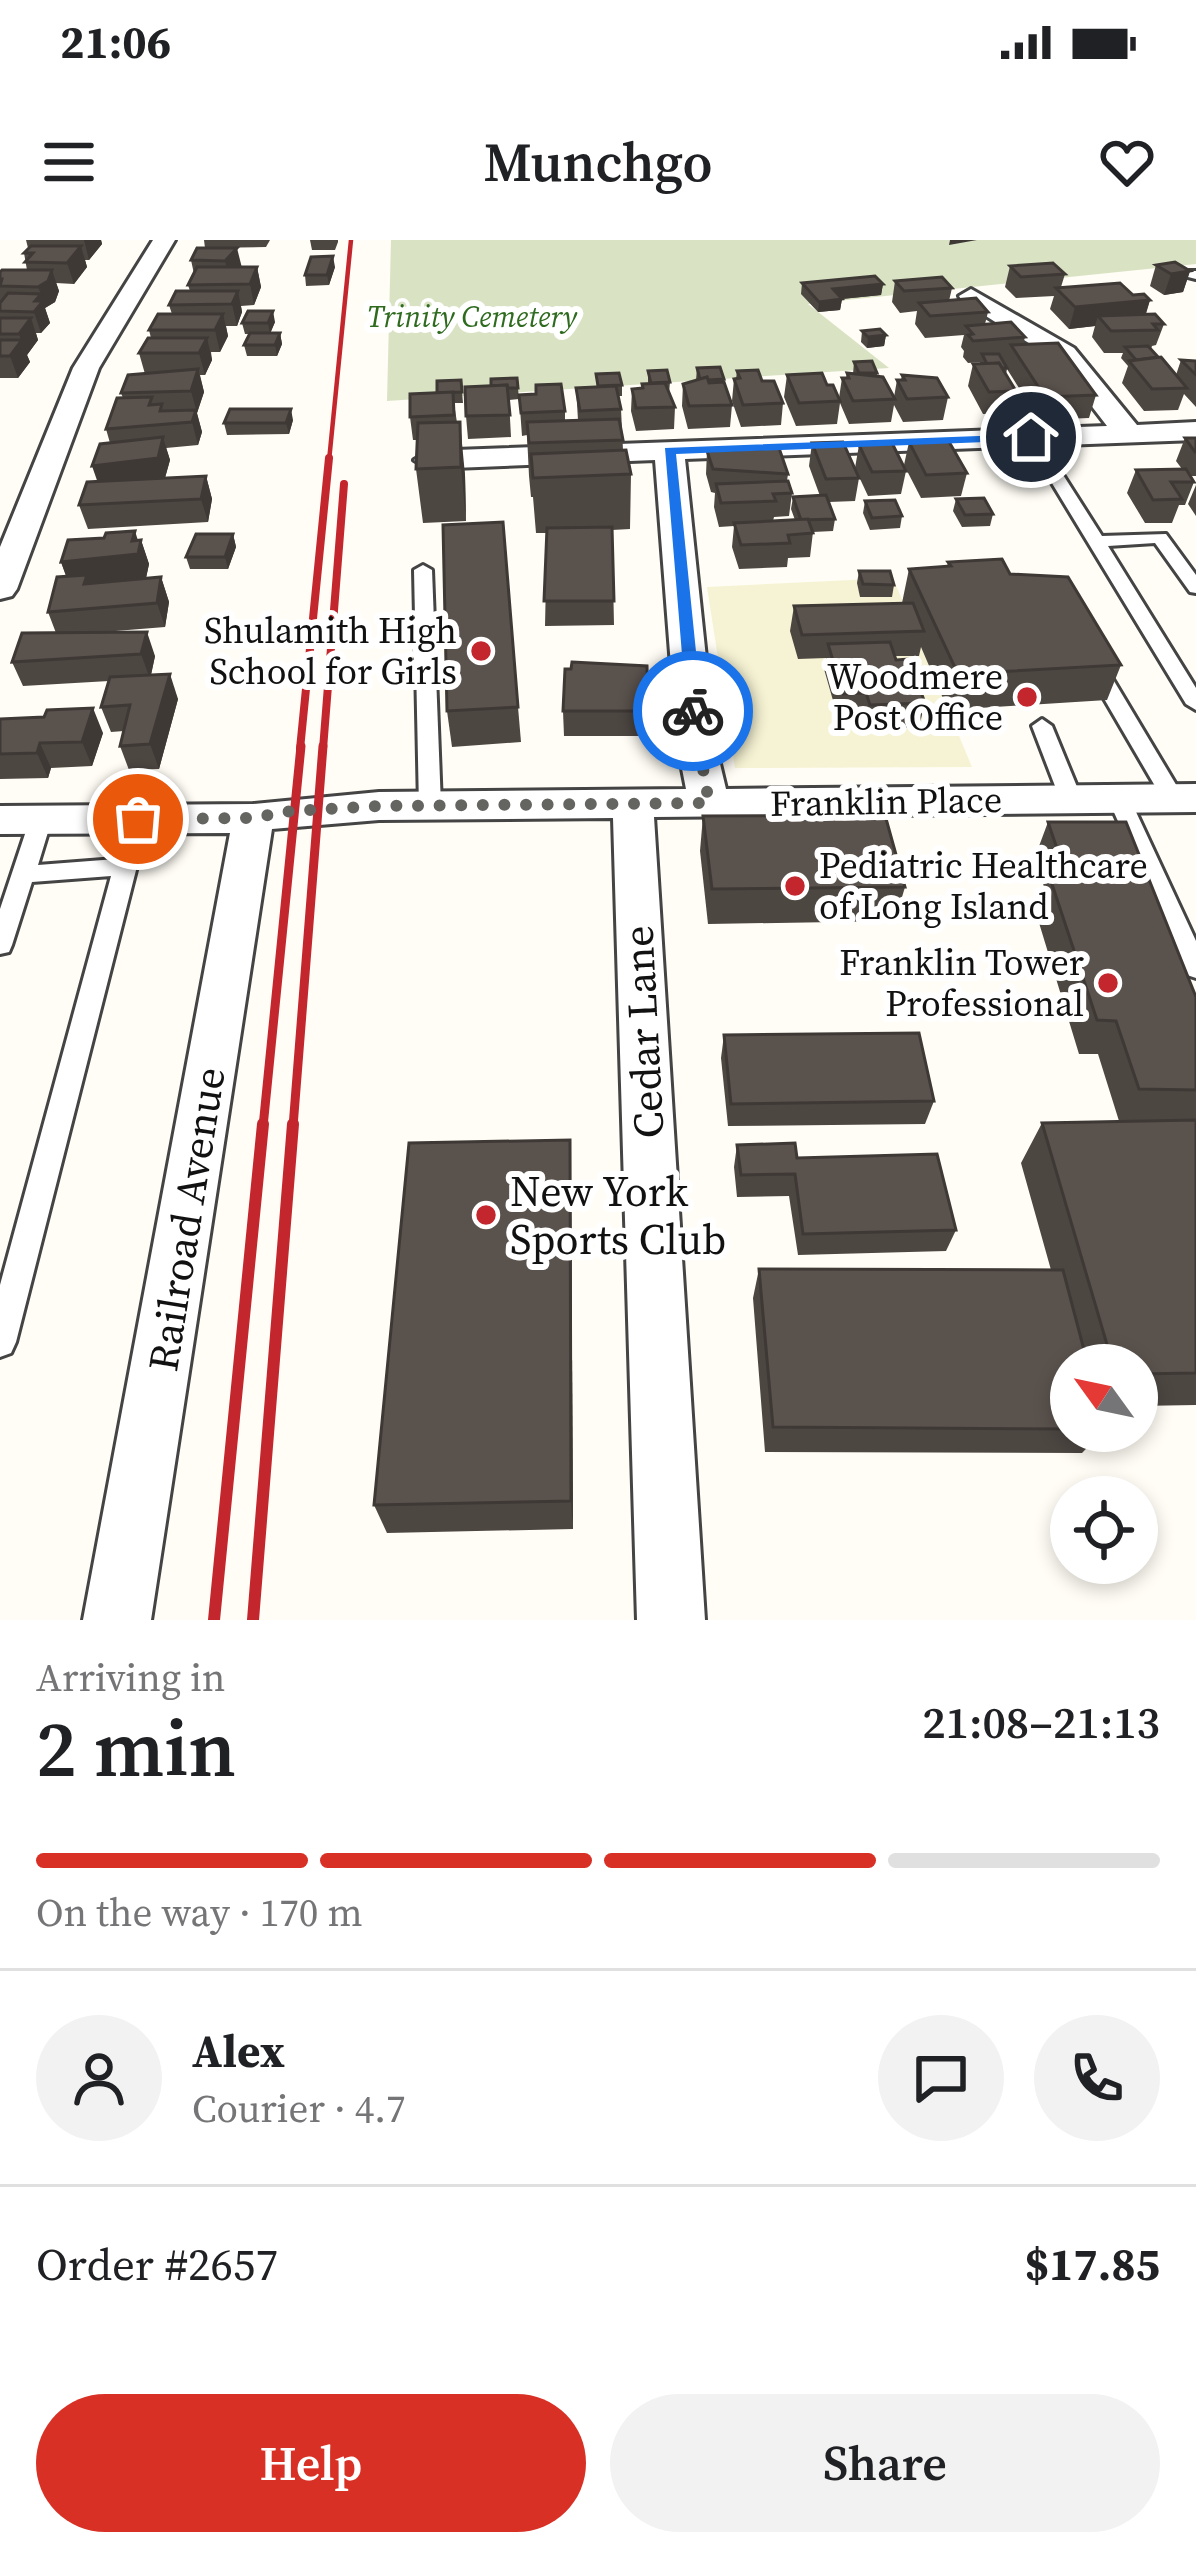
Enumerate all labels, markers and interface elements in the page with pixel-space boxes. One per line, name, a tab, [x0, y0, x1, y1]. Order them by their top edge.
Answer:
text: 21:06	[60, 11, 171, 73]
text: Munchgo	[483, 125, 713, 199]
icon: menu	[36, 129, 102, 195]
icon: heart	[1094, 129, 1160, 195]
park label: Trinity Cemetery	[367, 296, 578, 337]
pin	[980, 386, 1082, 488]
icon: home	[998, 404, 1064, 470]
place label: Shulamith High School for Girls	[204, 606, 457, 696]
marker: Shulamith High School for Girls	[468, 638, 494, 664]
courier	[633, 651, 753, 771]
place label: Woodmere Post Office	[827, 652, 1003, 742]
icon: bike	[660, 678, 726, 744]
marker: Woodmere Post Office	[1014, 684, 1040, 710]
pin	[87, 768, 189, 870]
street label: Franklin Place	[770, 775, 1002, 828]
icon: bag	[105, 786, 171, 852]
place label: Pediatric Healthcare of Long Island	[819, 841, 1148, 931]
marker: Pediatric Healthcare of Long Island	[782, 873, 808, 899]
street label: Cedar Lane	[608, 924, 678, 1140]
place label: Franklin Tower Professional	[839, 938, 1084, 1028]
marker: Franklin Tower Professional	[1095, 970, 1121, 996]
street label: Railroad Avenue	[133, 1063, 239, 1375]
place label: New York Sports Club	[510, 1162, 726, 1268]
marker: New York Sports Club	[473, 1202, 499, 1228]
north arrow	[1050, 1344, 1158, 1452]
map controls	[1050, 1344, 1158, 1584]
button: locate	[1050, 1476, 1158, 1584]
text: Arriving in	[36, 1651, 225, 1704]
text: 21:08–21:13	[922, 1691, 1160, 1753]
text: 2 min	[36, 1695, 236, 1802]
text: On the way · 170 m	[36, 1886, 363, 1939]
button: person	[36, 2015, 162, 2141]
button: chat	[878, 2015, 1004, 2141]
button: phone	[1034, 2015, 1160, 2141]
text: Alex	[192, 2020, 285, 2082]
text: Courier · 4.7	[192, 2082, 405, 2135]
text: Order #2657	[36, 2233, 278, 2295]
text: $17.85	[1025, 2233, 1160, 2295]
button: Help	[36, 2394, 586, 2532]
button: Share	[610, 2394, 1160, 2532]

